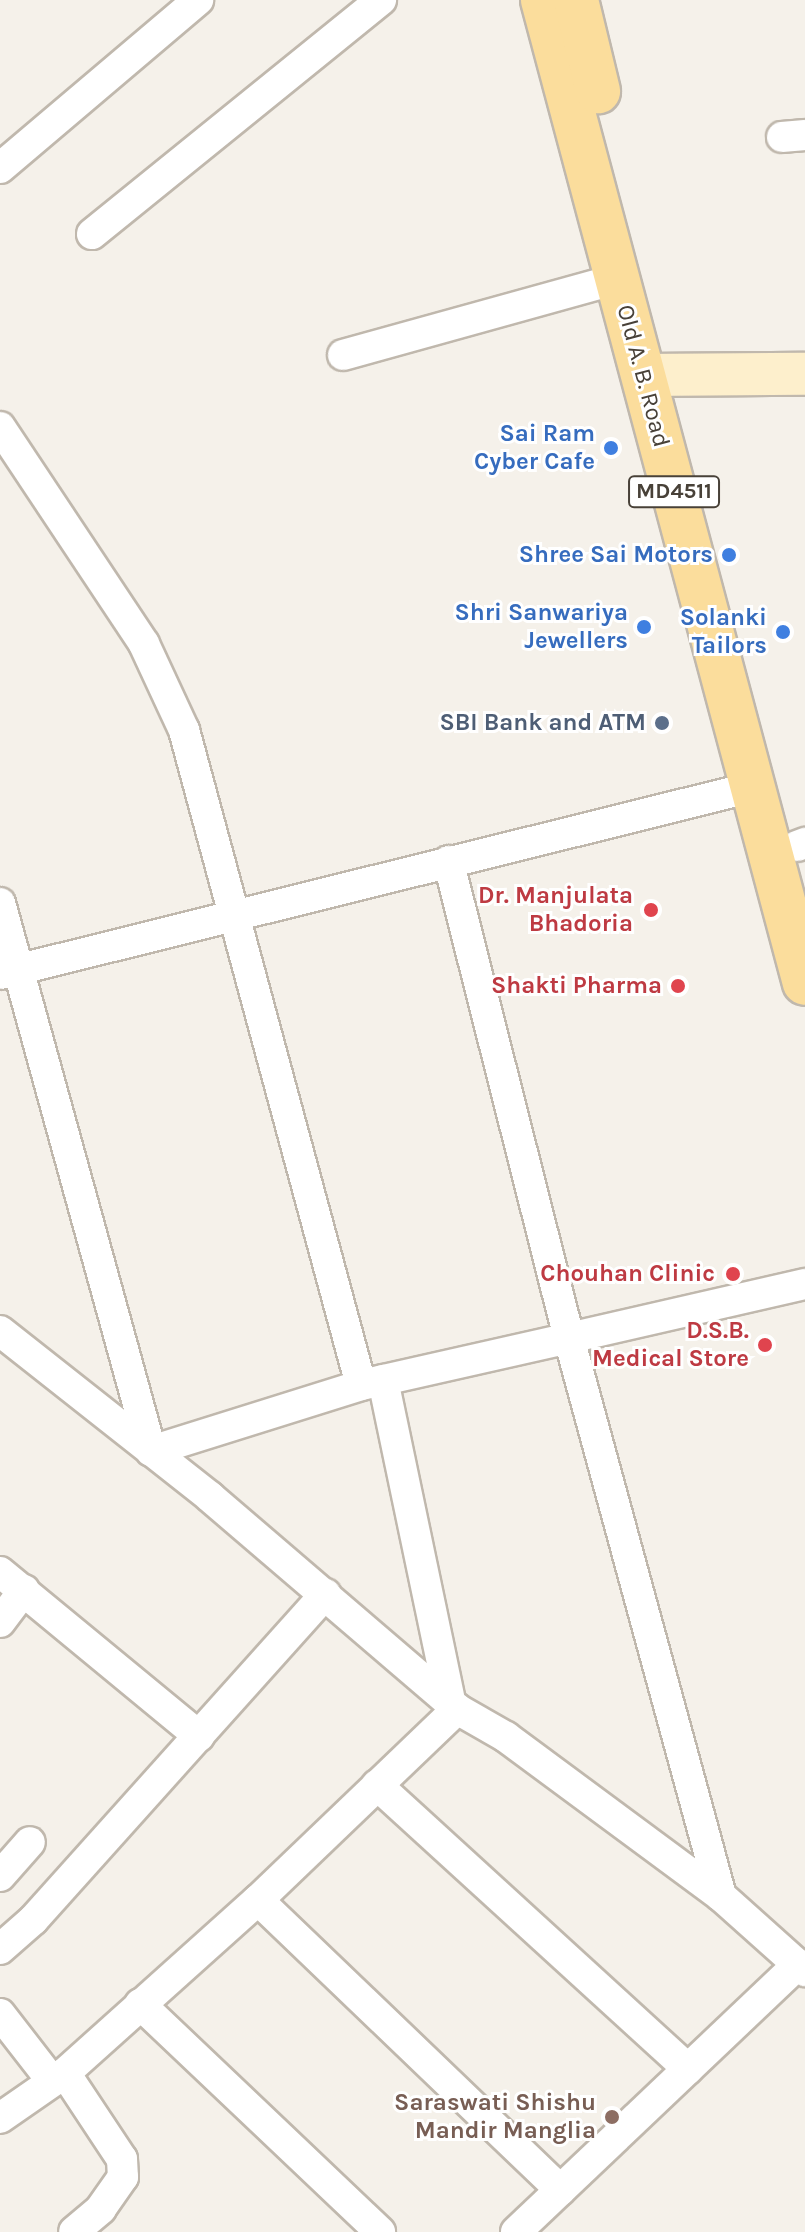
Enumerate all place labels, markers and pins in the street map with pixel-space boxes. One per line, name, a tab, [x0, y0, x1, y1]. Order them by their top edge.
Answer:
place label: Sai Ram Cyber Cafe	[474, 420, 595, 476]
marker: Sai Ram Cyber Cafe	[602, 439, 620, 457]
place label: Shree Sai Motors	[519, 541, 713, 569]
marker: Shree Sai Motors	[720, 546, 738, 564]
place label: Shri Sanwariya Jewellers	[454, 599, 628, 655]
place label: Solanki Tailors	[680, 604, 767, 660]
marker: Shri Sanwariya Jewellers	[635, 618, 653, 636]
marker: Solanki Tailors	[774, 623, 792, 641]
place label: SBI Bank and ATM	[439, 709, 646, 737]
marker: SBI Bank and ATM	[653, 714, 671, 732]
place label: Dr. Manjulata Bhadoria	[478, 882, 633, 938]
marker: Dr. Manjulata Bhadoria	[640, 899, 662, 921]
place label: Shakti Pharma	[491, 972, 662, 1000]
marker: Shakti Pharma	[669, 977, 687, 995]
place label: Chouhan Clinic	[540, 1260, 715, 1288]
marker: Chouhan Clinic	[722, 1263, 744, 1285]
place label: D.S.B. Medical Store	[592, 1317, 749, 1373]
marker: D.S.B. Medical Store	[756, 1336, 774, 1354]
place label: Saraswati Shishu Mandir Manglia	[394, 2089, 596, 2145]
marker: Saraswati Shishu Mandir Manglia	[603, 2108, 621, 2126]

